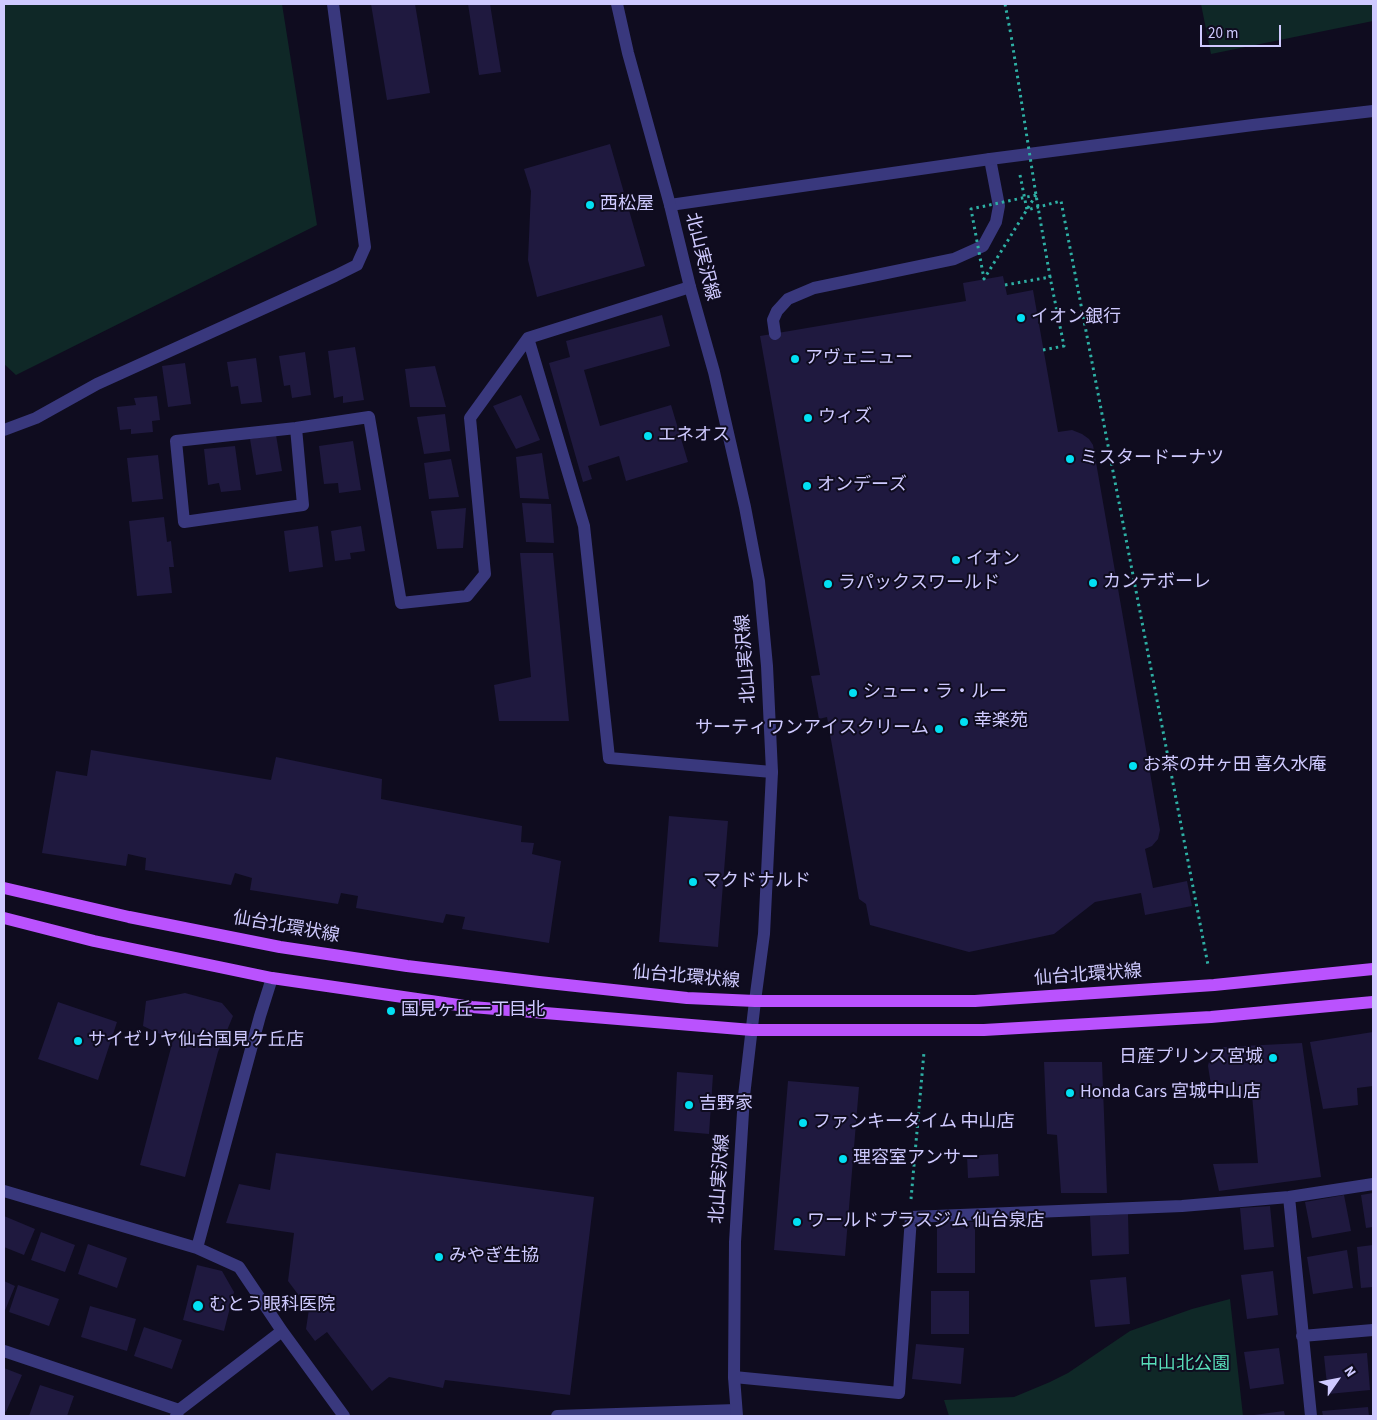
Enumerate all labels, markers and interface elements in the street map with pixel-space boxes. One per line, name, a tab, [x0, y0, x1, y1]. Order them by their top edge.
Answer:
scale bar	[1202, 15, 1283, 47]
text: 20 m	[1208, 23, 1238, 44]
place label: 西松屋	[600, 194, 654, 216]
marker: 西松屋	[584, 199, 596, 211]
street label: 北山実沢線	[680, 211, 722, 303]
place label: イオン銀行	[1031, 307, 1121, 329]
marker: イオン銀行	[1015, 312, 1027, 324]
place label: アヴェニュー	[805, 348, 913, 370]
marker: アヴェニュー	[789, 353, 801, 365]
place label: ウィズ	[818, 407, 872, 429]
marker: ウィズ	[802, 412, 814, 424]
place label: エネオス	[658, 425, 730, 447]
marker: エネオス	[642, 430, 654, 442]
place label: ミスタードーナツ	[1080, 448, 1224, 470]
marker: ミスタードーナツ	[1064, 453, 1076, 465]
place label: オンデーズ	[817, 475, 907, 497]
marker: オンデーズ	[801, 480, 813, 492]
place label: イオン	[966, 549, 1020, 571]
marker: イオン	[950, 554, 962, 566]
place label: カンテボーレ	[1103, 572, 1211, 594]
place label: ラパックスワールド	[838, 573, 1000, 595]
marker: カンテボーレ	[1087, 577, 1099, 589]
marker: ラパックスワールド	[822, 578, 834, 590]
street label: 北山実沢線	[733, 613, 761, 705]
place label: シュー・ラ・ルー	[863, 682, 1007, 704]
marker: シュー・ラ・ルー	[847, 687, 859, 699]
place label: 幸楽苑	[974, 711, 1028, 733]
marker: 幸楽苑	[958, 716, 970, 728]
place label: サーティワンアイスクリーム	[695, 718, 929, 740]
marker: サーティワンアイスクリーム	[933, 723, 945, 735]
place label: お茶の井ヶ田 喜久水庵	[1143, 755, 1327, 777]
marker: お茶の井ヶ田 喜久水庵	[1127, 760, 1139, 772]
place label: マクドナルド	[703, 871, 811, 893]
marker: マクドナルド	[687, 876, 699, 888]
street label: 仙台北環状線	[231, 908, 341, 948]
street label: 仙台北環状線	[1033, 961, 1143, 991]
street label: 仙台北環状線	[631, 963, 741, 993]
place label: 国見ヶ丘一丁目北	[401, 1000, 545, 1022]
marker: 国見ヶ丘一丁目北	[385, 1005, 397, 1017]
place label: サイゼリヤ仙台国見ケ丘店	[88, 1030, 304, 1052]
marker: サイゼリヤ仙台国見ケ丘店	[72, 1035, 84, 1047]
place label: 日産プリンス宮城	[1119, 1047, 1263, 1069]
marker: 日産プリンス宮城	[1267, 1052, 1279, 1064]
place label: Honda Cars 宮城中山店	[1080, 1082, 1261, 1104]
marker: Honda Cars 宮城中山店	[1064, 1087, 1076, 1099]
place label: 吉野家	[699, 1094, 753, 1116]
marker: 吉野家	[683, 1099, 695, 1111]
place label: ファンキータイム 中山店	[813, 1112, 1015, 1134]
marker: ファンキータイム 中山店	[797, 1117, 809, 1129]
street label: 北山実沢線	[707, 1133, 735, 1225]
place label: 理容室アンサー	[853, 1148, 979, 1170]
marker: 理容室アンサー	[837, 1153, 849, 1165]
place label: ワールドプラスジム 仙台泉店	[807, 1211, 1045, 1233]
marker: ワールドプラスジム 仙台泉店	[791, 1216, 803, 1228]
place label: みやぎ生協	[449, 1246, 539, 1268]
marker: みやぎ生協	[433, 1251, 445, 1263]
place label: むとう眼科医院	[209, 1295, 335, 1317]
marker: むとう眼科医院	[191, 1299, 205, 1313]
park label: 中山北公園	[1140, 1354, 1230, 1376]
north arrow	[1312, 1355, 1362, 1405]
text: N	[1339, 1362, 1361, 1381]

